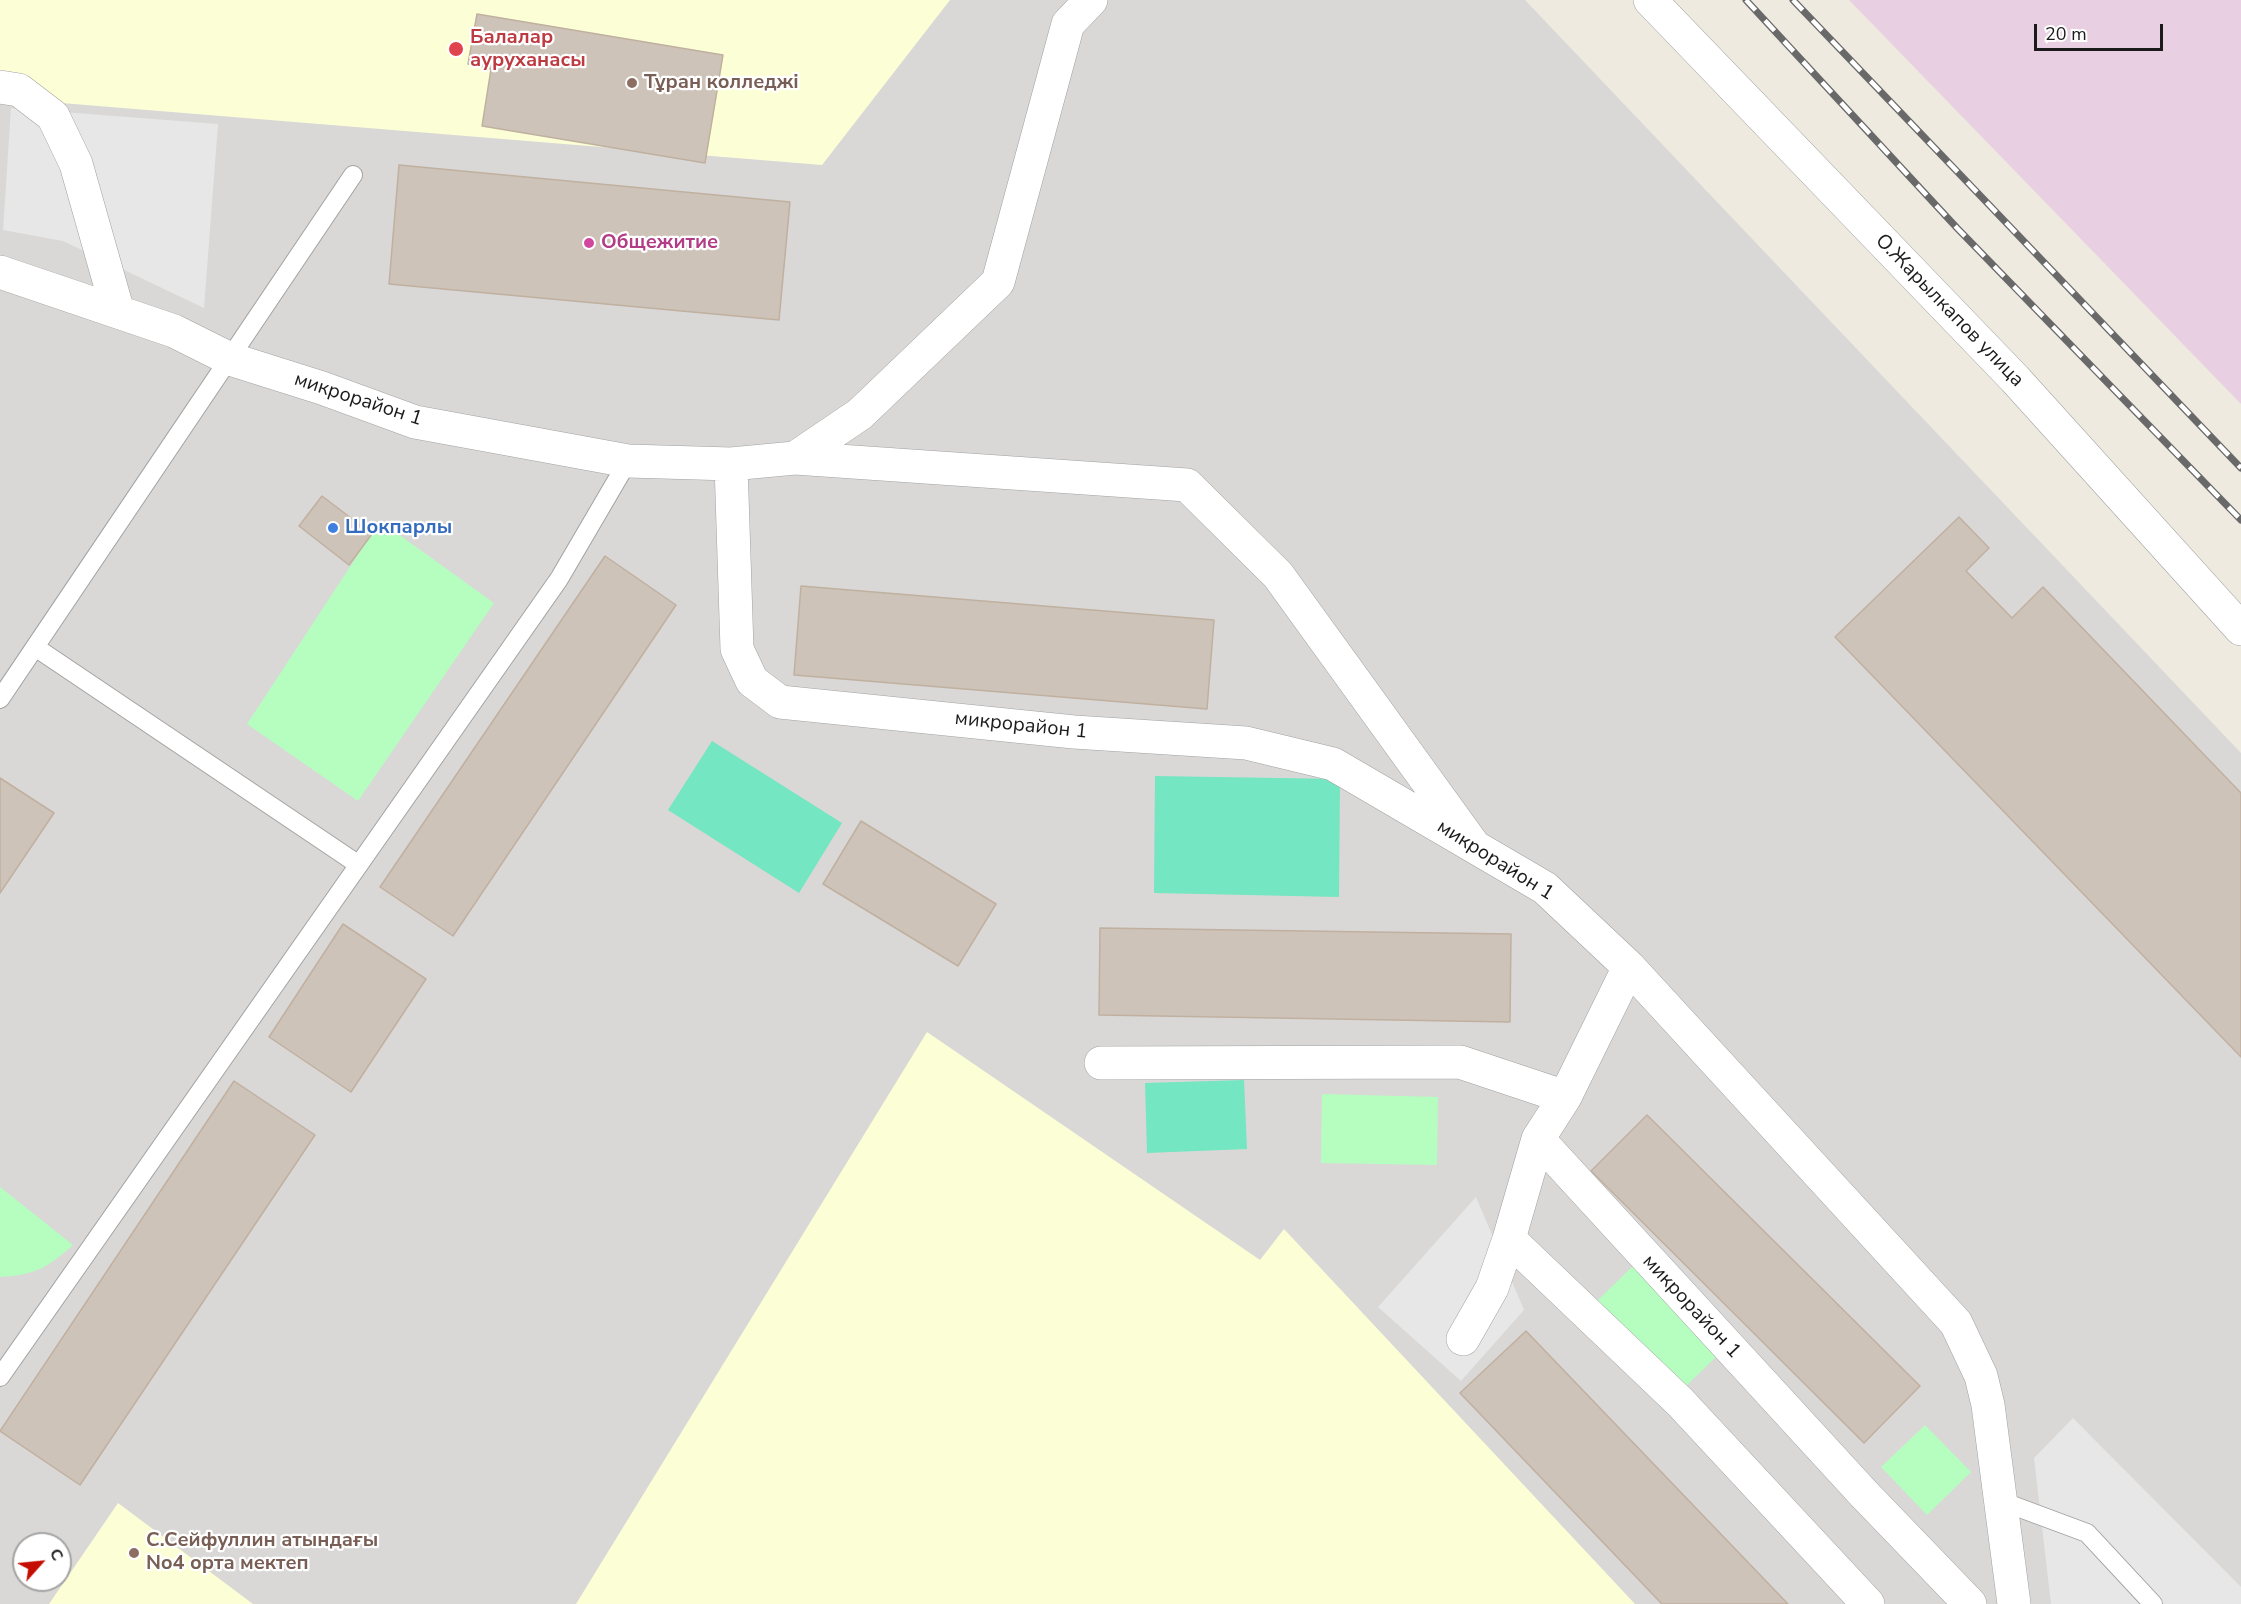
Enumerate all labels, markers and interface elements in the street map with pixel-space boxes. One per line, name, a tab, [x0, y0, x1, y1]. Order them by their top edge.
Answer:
scale bar	[2037, 12, 2166, 50]
text: 20 m	[2045, 22, 2087, 46]
place label: Балалар ауруханасы	[470, 26, 586, 73]
marker: Балалар ауруханасы	[447, 40, 465, 58]
place label: Тұран колледжі	[644, 71, 799, 95]
marker: Тұран колледжі	[625, 76, 639, 90]
street label: О.Жарылкапов улица	[1870, 229, 2028, 393]
place label: Общежитие	[601, 231, 718, 255]
marker: Общежитие	[582, 236, 596, 250]
street label: микрорайон 1	[291, 368, 425, 432]
place label: Шокпарлы	[345, 516, 452, 540]
marker: Шокпарлы	[326, 521, 340, 535]
street label: микрорайон 1	[954, 707, 1088, 745]
street label: микрорайон 1	[1432, 816, 1558, 906]
street label: микрорайон 1	[1637, 1250, 1745, 1364]
place label: С.Сейфуллин атындағы No4 орта мектеп	[146, 1529, 378, 1576]
north arrow	[12, 1532, 72, 1592]
text: С	[44, 1545, 69, 1565]
marker: С.Сейфуллин атындағы No4 орта мектеп	[127, 1546, 141, 1560]

